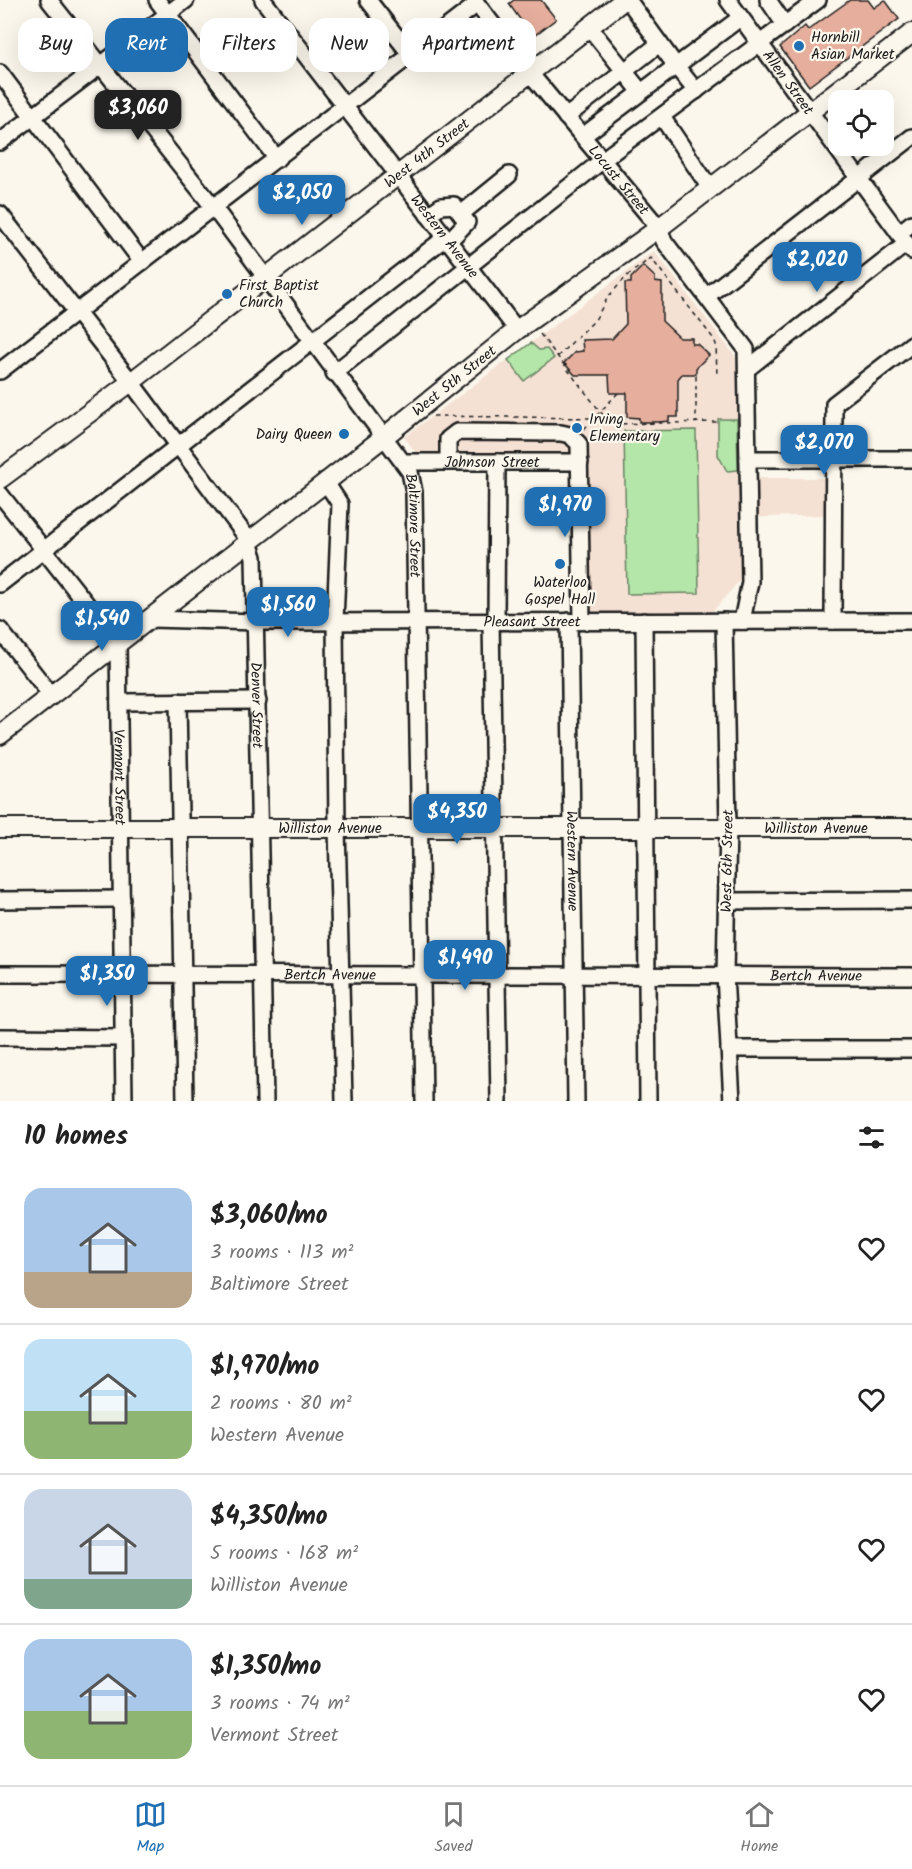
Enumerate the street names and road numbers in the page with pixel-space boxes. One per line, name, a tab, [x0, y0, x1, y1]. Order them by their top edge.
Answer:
street label: Allen Street	[756, 45, 820, 120]
street label: West 4th Street	[379, 113, 475, 195]
street label: Locust Street	[582, 140, 655, 221]
street label: Western Avenue	[404, 190, 484, 284]
street label: West 5th Street	[407, 340, 502, 423]
street label: Johnson Street	[444, 451, 540, 475]
street label: Baltimore Street	[398, 471, 426, 578]
street label: Pleasant Street	[483, 611, 581, 635]
street label: Denver Street	[243, 662, 269, 749]
street label: Vermont Street	[106, 729, 131, 826]
street label: West 6th Street	[715, 809, 741, 913]
street label: Western Avenue	[559, 810, 584, 912]
street label: Williston Avenue	[278, 817, 382, 841]
street label: Williston Avenue	[764, 817, 868, 841]
street label: Bertch Avenue	[284, 964, 376, 988]
street label: Bertch Avenue	[770, 965, 862, 989]

